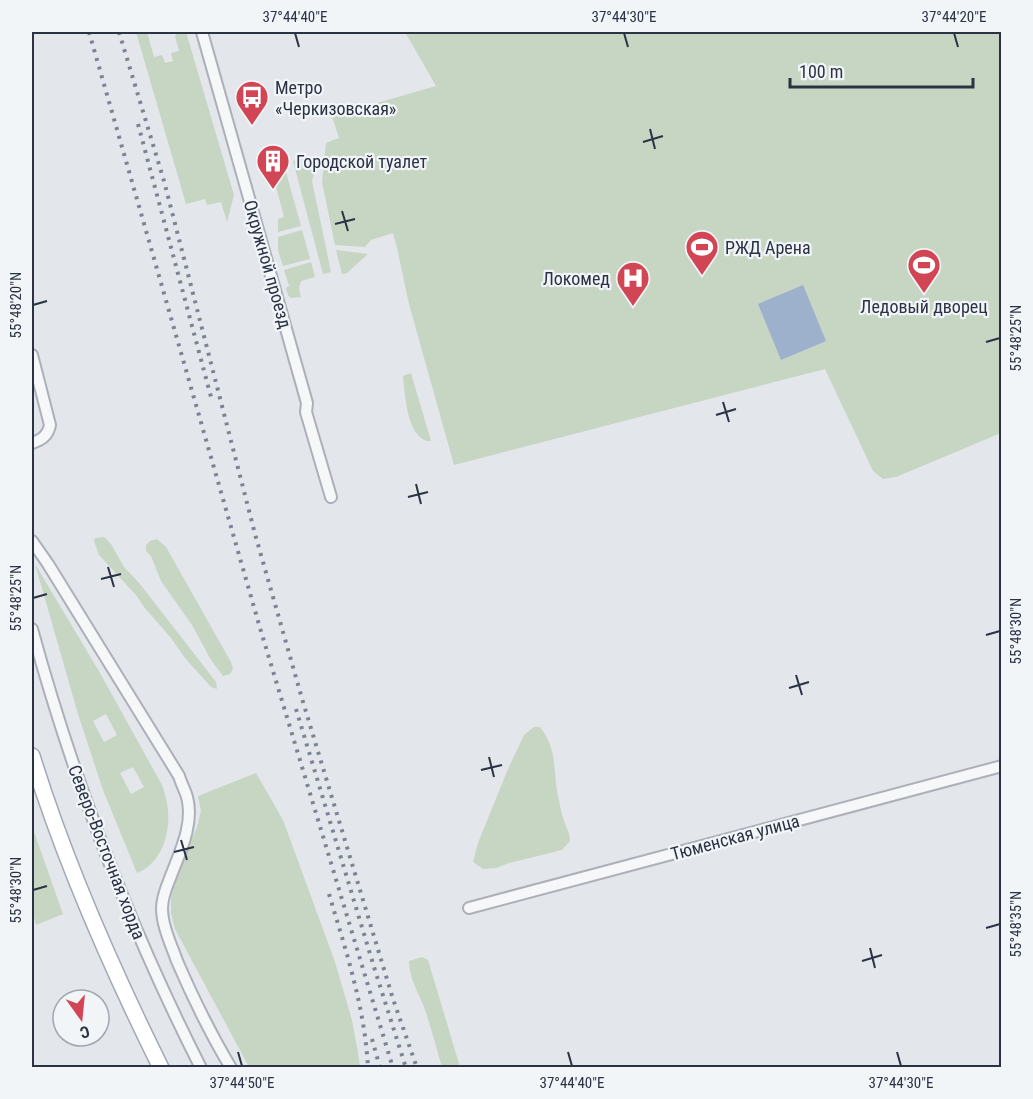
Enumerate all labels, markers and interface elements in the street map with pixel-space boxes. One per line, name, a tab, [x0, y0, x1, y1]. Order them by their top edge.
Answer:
text: 37°44'40"E	[263, 8, 327, 26]
text: 37°44'30"E	[592, 8, 656, 26]
text: 37°44'20"E	[922, 8, 986, 26]
scale bar	[790, 51, 973, 89]
text: 100 m	[799, 61, 843, 82]
place label: Метро «Черкизовская»	[275, 77, 396, 119]
bus stop icon: Метро «Черкизовская»	[234, 79, 270, 126]
building icon: Городской туалет	[255, 143, 291, 190]
place label: Городской туалет	[296, 151, 427, 172]
street label: Окружной проезд	[240, 197, 296, 331]
sports icon: РЖД Арена	[684, 229, 720, 276]
place label: РЖД Арена	[725, 237, 811, 258]
sports icon: Ледовый дворец	[906, 247, 942, 294]
hospital icon: Локомед	[615, 260, 651, 307]
place label: Локомед	[543, 268, 610, 289]
text: 55°48'20"N	[7, 272, 25, 338]
place label: Ледовый дворец	[860, 296, 988, 317]
text: 55°48'25"N	[1007, 305, 1025, 371]
text: 55°48'25"N	[7, 565, 25, 631]
text: 55°48'30"N	[1007, 598, 1025, 664]
street label: Северо-Восточная хорда	[64, 762, 150, 942]
street label: Тюменская улица	[668, 810, 802, 864]
text: 55°48'30"N	[7, 857, 25, 923]
text: 55°48'35"N	[1007, 891, 1025, 957]
north arrow	[51, 988, 111, 1048]
text: С	[78, 1022, 92, 1042]
text: 37°44'50"E	[210, 1074, 274, 1092]
text: 37°44'40"E	[540, 1074, 604, 1092]
text: 37°44'30"E	[869, 1074, 933, 1092]

